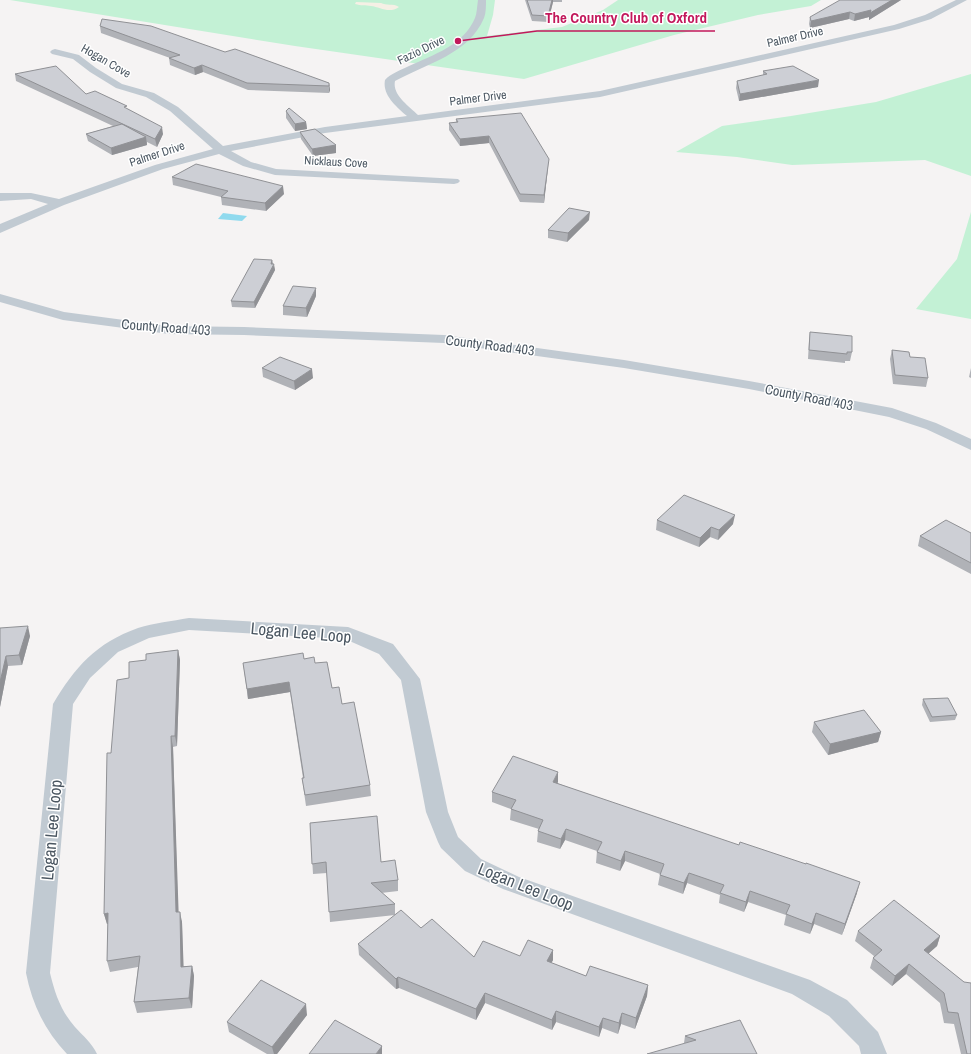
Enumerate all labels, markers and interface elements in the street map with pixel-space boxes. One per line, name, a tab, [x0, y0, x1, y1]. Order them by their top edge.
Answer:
callout: The Country Club of Oxford	[537, 4, 715, 31]
text: The Country Club of Oxford	[545, 7, 707, 28]
street label: Palmer Drive	[765, 23, 825, 51]
street label: Fazio Drive	[395, 32, 447, 68]
street label: Hogan Cove	[78, 40, 134, 82]
street label: Palmer Drive	[449, 87, 507, 109]
street label: Palmer Drive	[127, 138, 187, 170]
street label: Nicklaus Cove	[304, 152, 368, 172]
street label: County Road 403	[121, 315, 211, 339]
street label: County Road 403	[445, 331, 535, 359]
street label: County Road 403	[763, 380, 855, 414]
street label: Logan Lee Loop	[250, 616, 352, 648]
street label: Logan Lee Loop	[35, 779, 67, 881]
street label: Logan Lee Loop	[475, 856, 577, 916]

